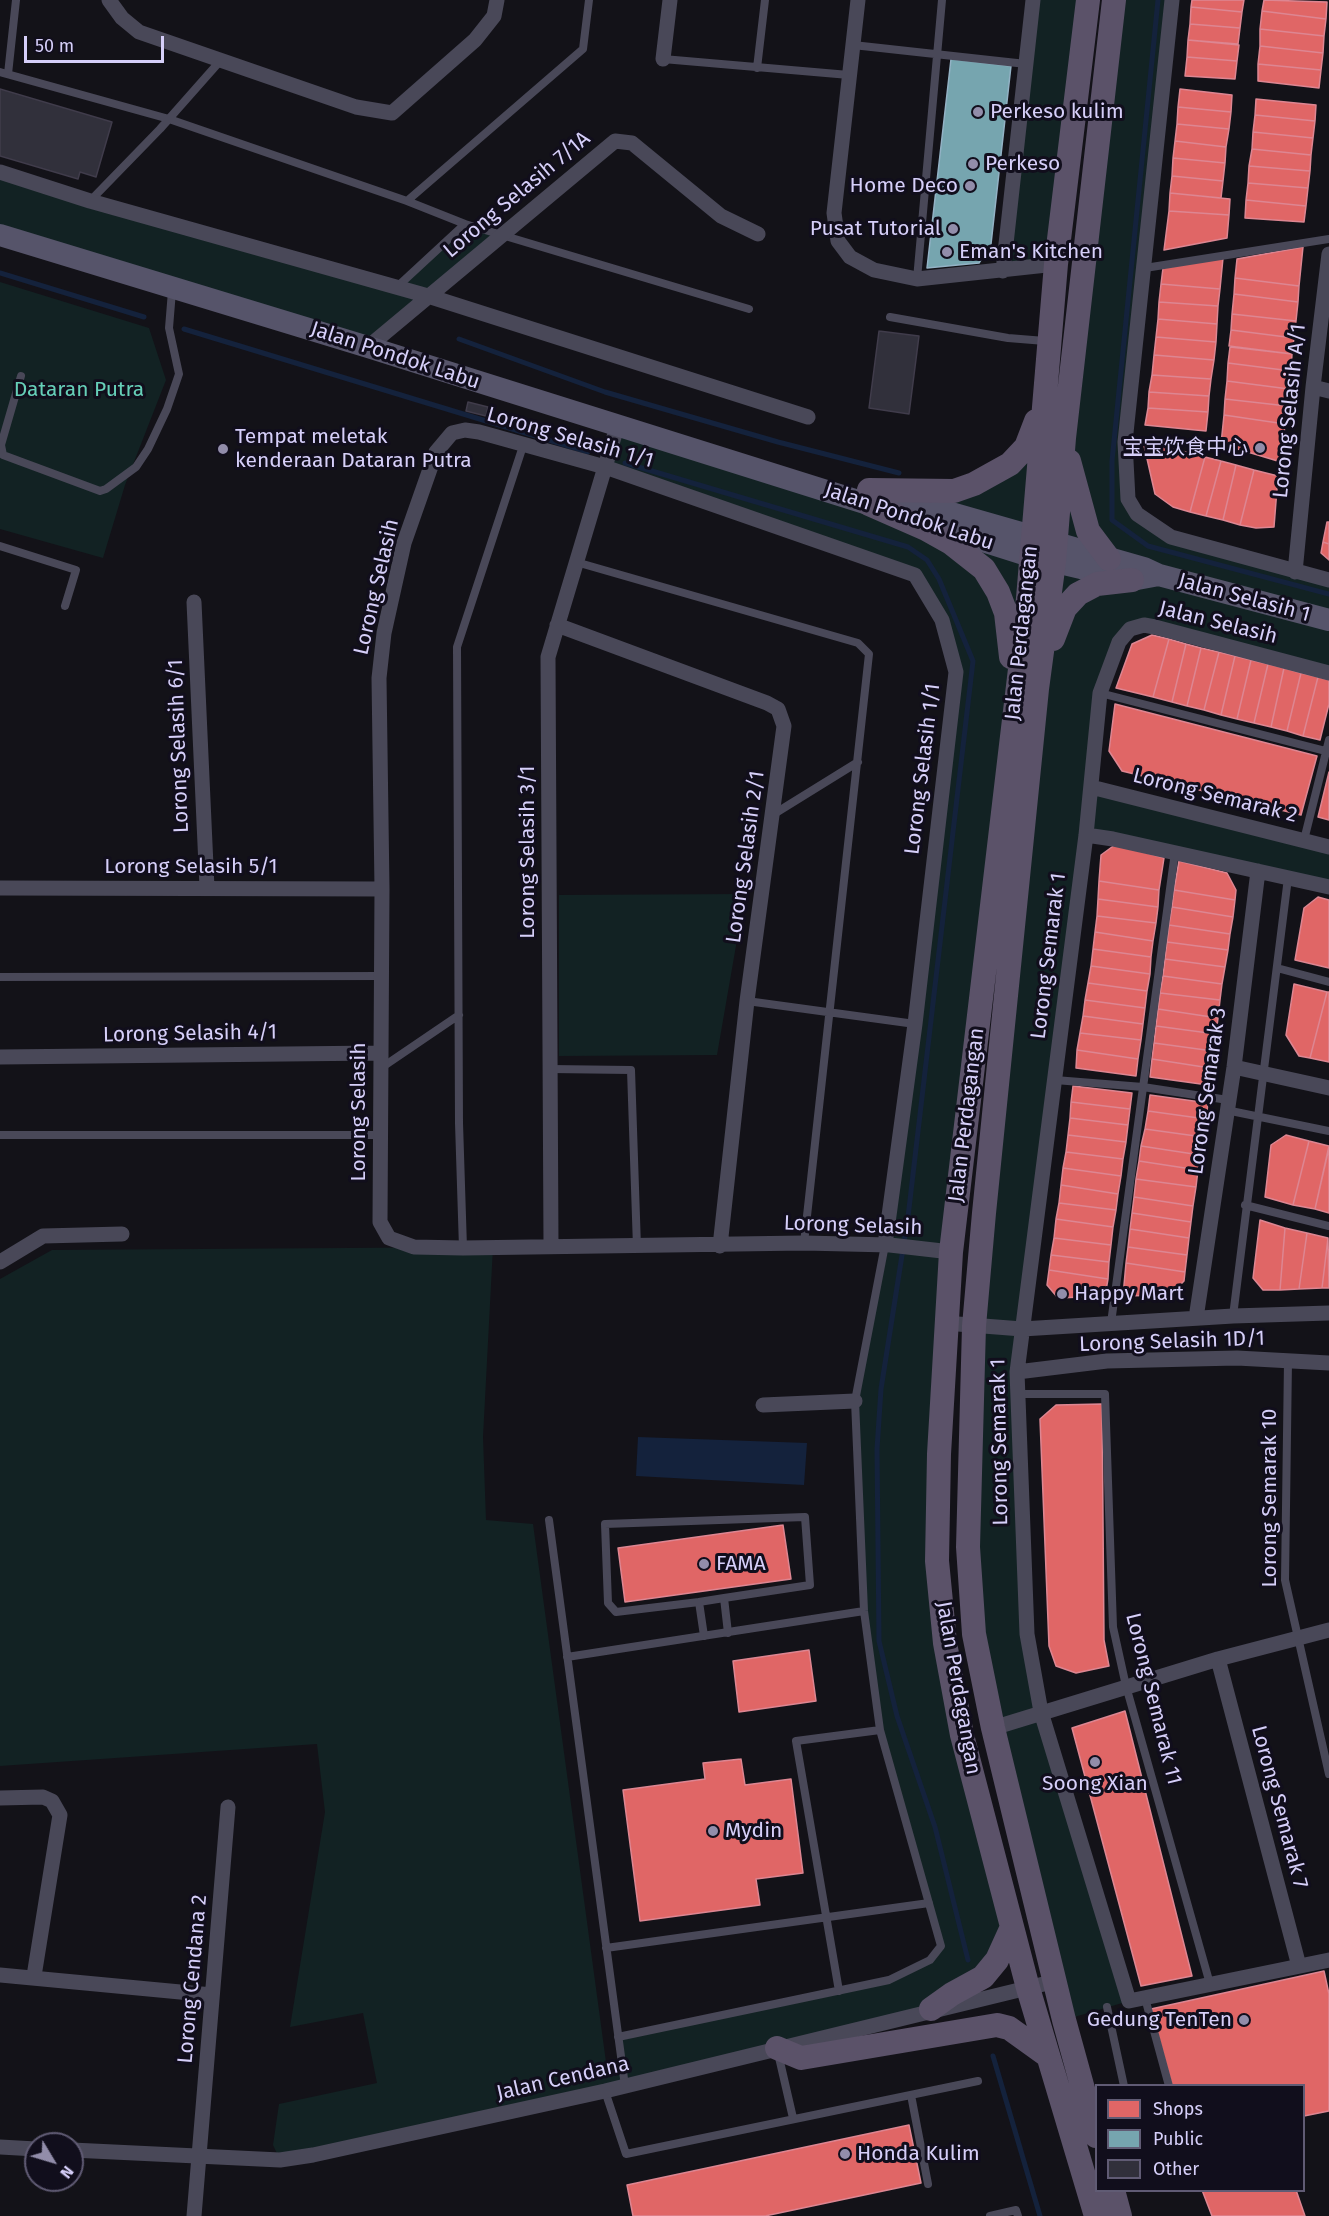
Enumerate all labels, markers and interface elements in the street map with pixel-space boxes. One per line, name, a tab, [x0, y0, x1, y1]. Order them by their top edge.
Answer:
scale bar	[27, 24, 166, 62]
text: 50 m	[35, 35, 74, 57]
place label: Perkeso kulim	[990, 99, 1124, 125]
marker: Perkeso kulim	[971, 105, 985, 119]
street label: Lorong Selasih 7/1A	[439, 126, 595, 264]
place label: Perkeso	[985, 151, 1060, 177]
marker: Perkeso	[966, 157, 980, 171]
place label: Home Deco	[850, 173, 958, 199]
marker: Home Deco	[963, 179, 977, 193]
place label: Pusat Tutorial	[810, 216, 941, 242]
marker: Pusat Tutorial	[946, 222, 960, 236]
place label: Eman's Kitchen	[959, 239, 1103, 265]
marker: Eman's Kitchen	[940, 245, 954, 259]
street label: Jalan Pondok Labu	[307, 317, 483, 395]
street label: Lorong Selasih A/1	[1268, 323, 1312, 499]
park label: Dataran Putra	[14, 377, 144, 403]
street label: Lorong Selasih 1/1	[484, 402, 656, 474]
place label: Tempat meletak kenderaan Dataran Putra	[235, 424, 472, 474]
place label: 宝宝饮食中心	[1122, 435, 1248, 461]
marker: 宝宝饮食中心	[1253, 441, 1267, 455]
marker: Tempat meletak kenderaan Dataran Putra	[216, 442, 230, 456]
street label: Jalan Pondok Labu	[821, 478, 997, 556]
street label: Lorong Selasih	[349, 516, 405, 658]
street label: Jalan Perdagangan	[1000, 544, 1044, 722]
street label: Jalan Selasih 1	[1175, 568, 1313, 628]
street label: Jalan Selasih	[1156, 596, 1280, 650]
street label: Lorong Selasih 6/1	[163, 659, 195, 833]
street label: Lorong Selasih 1/1	[900, 682, 946, 856]
street label: Lorong Semarak 2	[1130, 763, 1300, 829]
street label: Lorong Selasih 3/1	[515, 765, 541, 939]
street label: Lorong Selasih 2/1	[721, 769, 771, 945]
street label: Lorong Selasih 5/1	[104, 854, 278, 880]
street label: Lorong Semarak 1	[1026, 871, 1072, 1041]
street label: Lorong Semarak 3	[1184, 1006, 1232, 1176]
street label: Lorong Selasih 4/1	[103, 1020, 277, 1048]
street label: Jalan Perdagangan	[944, 1026, 990, 1204]
street label: Lorong Selasih	[346, 1043, 372, 1181]
street label: Lorong Selasih	[783, 1211, 923, 1241]
place label: Happy Mart	[1074, 1281, 1184, 1307]
marker: Happy Mart	[1055, 1287, 1069, 1301]
street label: Lorong Selasih 1D/1	[1079, 1326, 1265, 1358]
street label: Lorong Semarak 1	[986, 1358, 1014, 1526]
street label: Lorong Semarak 10	[1257, 1409, 1283, 1587]
place label: FAMA	[716, 1551, 766, 1577]
marker: FAMA	[697, 1557, 711, 1571]
street label: Jalan Perdagangan	[930, 1599, 986, 1777]
street label: Lorong Semarak 11	[1119, 1611, 1187, 1787]
street label: Lorong Semarak 7	[1245, 1723, 1313, 1891]
marker: Soong Xian	[1088, 1755, 1102, 1769]
place label: Soong Xian	[1042, 1771, 1148, 1797]
place label: Mydin	[725, 1818, 782, 1844]
marker: Mydin	[706, 1824, 720, 1838]
street label: Lorong Cendana 2	[173, 1893, 213, 2065]
place label: Gedung TenTen	[1087, 2007, 1232, 2033]
marker: Gedung TenTen	[1237, 2013, 1251, 2027]
street label: Jalan Cendana	[494, 2051, 632, 2107]
legend	[1095, 2084, 1305, 2192]
text: Shops	[1153, 2098, 1203, 2120]
text: Public	[1153, 2128, 1203, 2150]
north arrow	[24, 2132, 84, 2192]
place label: Honda Kulim	[857, 2141, 980, 2167]
marker: Honda Kulim	[838, 2147, 852, 2161]
text: Other	[1153, 2158, 1199, 2180]
text: N	[56, 2162, 78, 2182]

